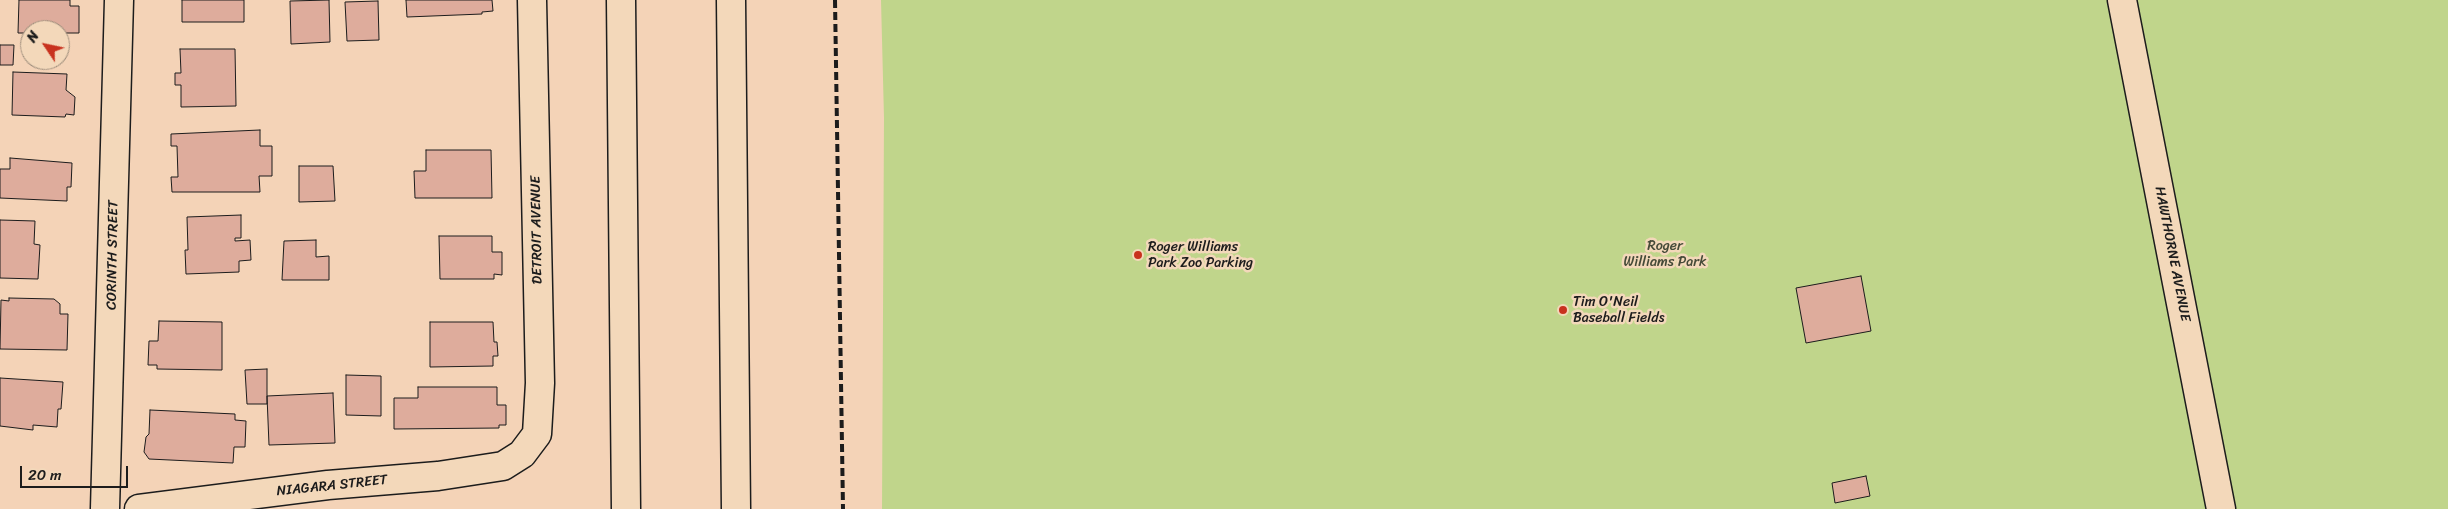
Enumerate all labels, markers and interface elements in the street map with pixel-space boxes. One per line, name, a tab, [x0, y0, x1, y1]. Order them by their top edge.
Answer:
north arrow	[20, 20, 70, 70]
text: N	[20, 26, 46, 48]
street label: DETROIT AVENUE	[528, 176, 546, 284]
street label: HAWTHORNE AVENUE	[2151, 185, 2193, 323]
street label: CORINTH STREET	[104, 200, 122, 310]
park label: Roger Williams Park	[1623, 238, 1707, 270]
place label: Roger Williams Park Zoo Parking	[1148, 239, 1253, 272]
marker: Roger Williams Park Zoo Parking	[1132, 249, 1144, 261]
place label: Tim O'Neil Baseball Fields	[1573, 294, 1664, 326]
marker: Tim O'Neil Baseball Fields	[1557, 304, 1569, 316]
scale bar	[22, 456, 130, 488]
text: 20 m	[28, 462, 62, 488]
street label: NIAGARA STREET	[276, 472, 388, 500]

